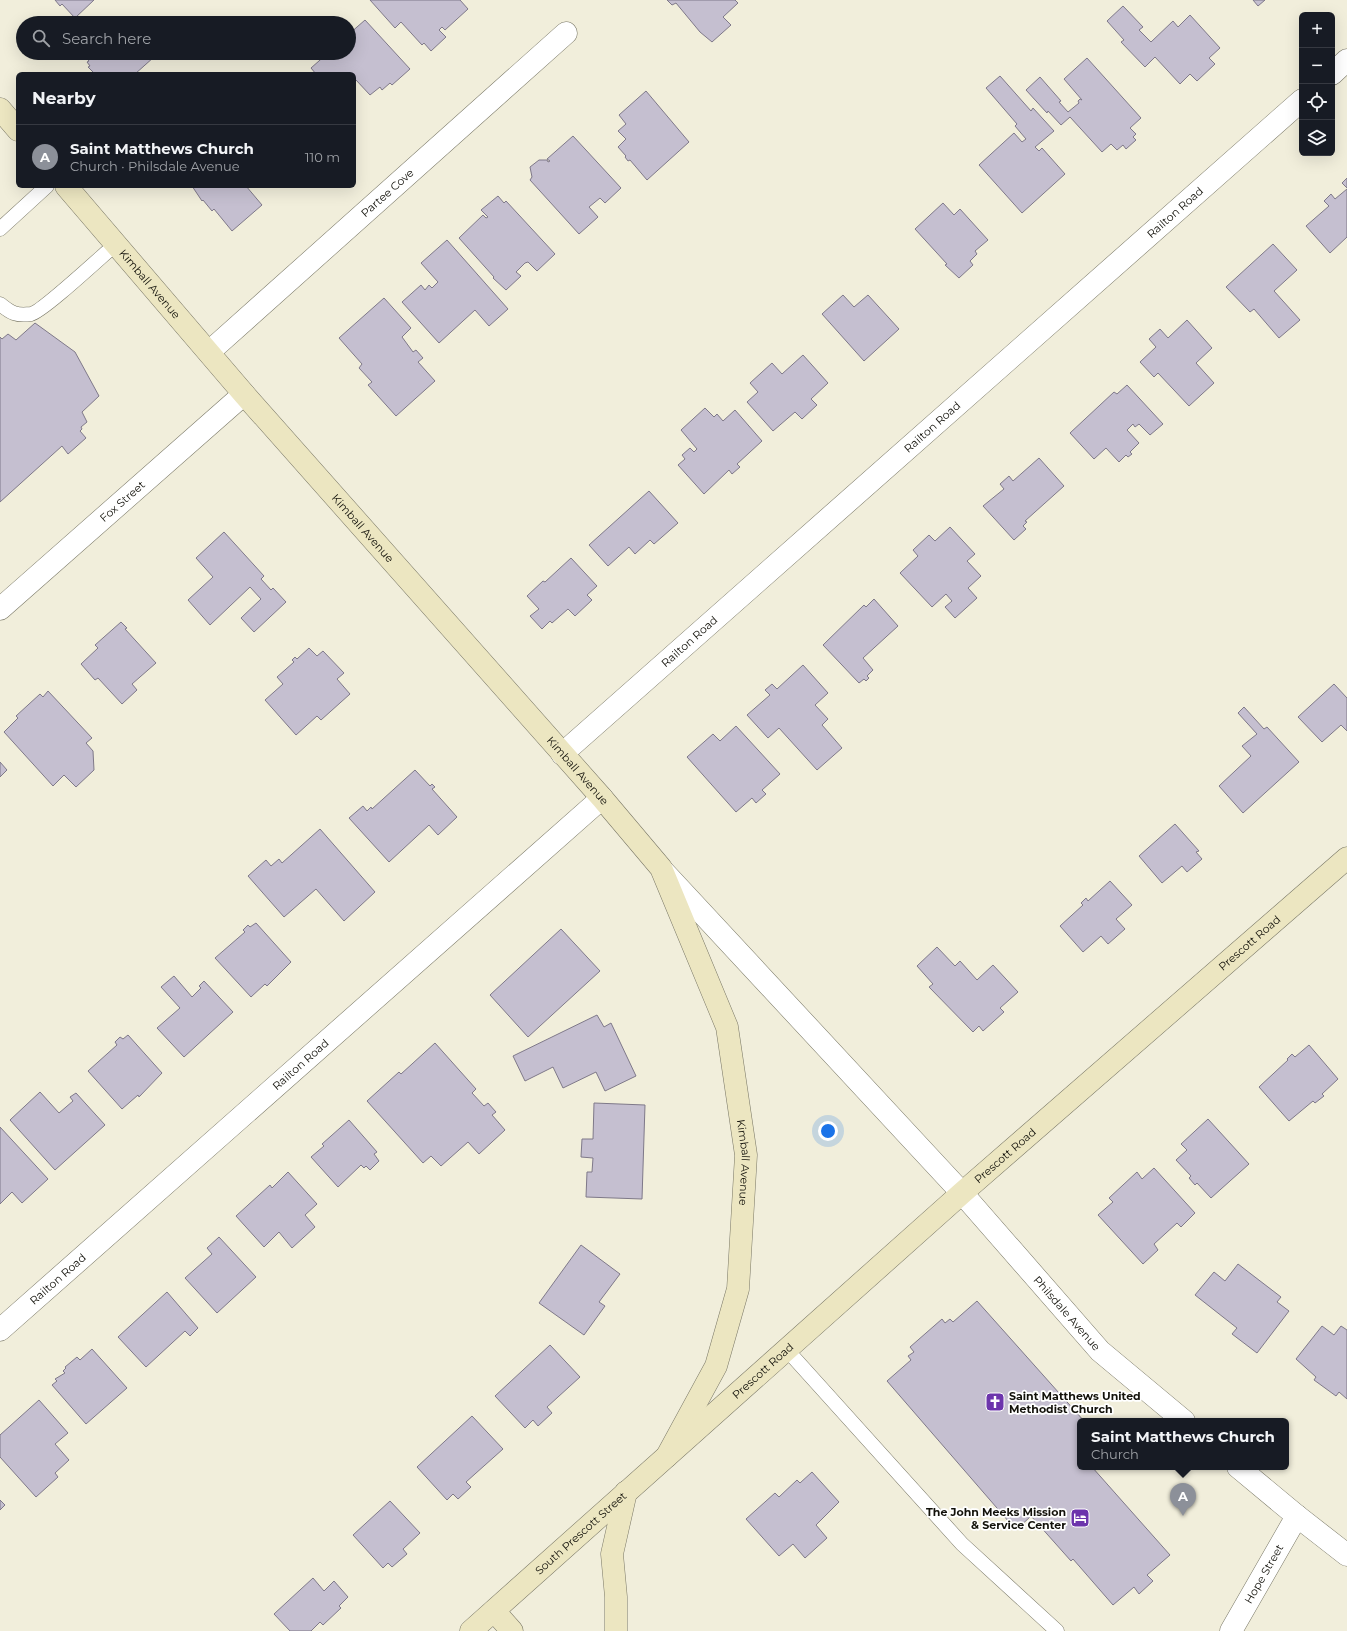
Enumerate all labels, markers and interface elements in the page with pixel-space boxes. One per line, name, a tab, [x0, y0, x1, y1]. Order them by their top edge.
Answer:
map controls	[1299, 12, 1335, 156]
button: +	[1299, 12, 1335, 48]
search box	[16, 16, 356, 60]
icon: search	[30, 27, 52, 49]
text: Search here	[62, 29, 151, 48]
button: −	[1299, 48, 1335, 84]
button: locate	[1299, 84, 1335, 120]
text: Nearby	[32, 88, 96, 108]
button: layers	[1299, 120, 1335, 156]
text: Saint Matthews Church	[70, 139, 254, 158]
text: A	[40, 149, 50, 165]
text: 110 m	[305, 149, 340, 165]
text: Church · Philsdale Avenue	[70, 158, 240, 174]
street label: Partee Cove	[358, 165, 417, 220]
street label: Railton Road	[1144, 184, 1206, 241]
street label: Kimball Avenue	[116, 246, 184, 322]
street label: Railton Road	[901, 398, 963, 455]
street label: Fox Street	[97, 477, 148, 525]
street label: Kimball Avenue	[329, 491, 397, 566]
street label: Railton Road	[658, 613, 720, 670]
street label: Kimball Avenue	[544, 734, 612, 808]
street label: Prescott Road	[1216, 912, 1283, 974]
street label: Railton Road	[269, 1036, 332, 1093]
street label: Kimball Avenue	[734, 1118, 753, 1206]
your location	[818, 1121, 838, 1141]
street label: Prescott Road	[971, 1125, 1039, 1186]
street label: Railton Road	[27, 1250, 89, 1308]
street label: Philsdale Avenue	[1031, 1273, 1104, 1354]
street label: Prescott Road	[729, 1340, 796, 1402]
place label: Saint Matthews United Methodist Church	[1009, 1389, 1141, 1416]
church icon: Saint Matthews United Methodist Church	[984, 1391, 1006, 1413]
popup	[1077, 1418, 1289, 1470]
text: Saint Matthews Church	[1091, 1427, 1275, 1446]
text: Church	[1091, 1446, 1139, 1462]
pin: A	[1170, 1483, 1196, 1516]
street label: South Prescott Street	[532, 1488, 630, 1578]
place label: The John Meeks Mission & Service Center	[926, 1505, 1066, 1532]
hotel icon: The John Meeks Mission & Service Center	[1069, 1507, 1091, 1529]
street label: Hope Street	[1241, 1541, 1287, 1606]

